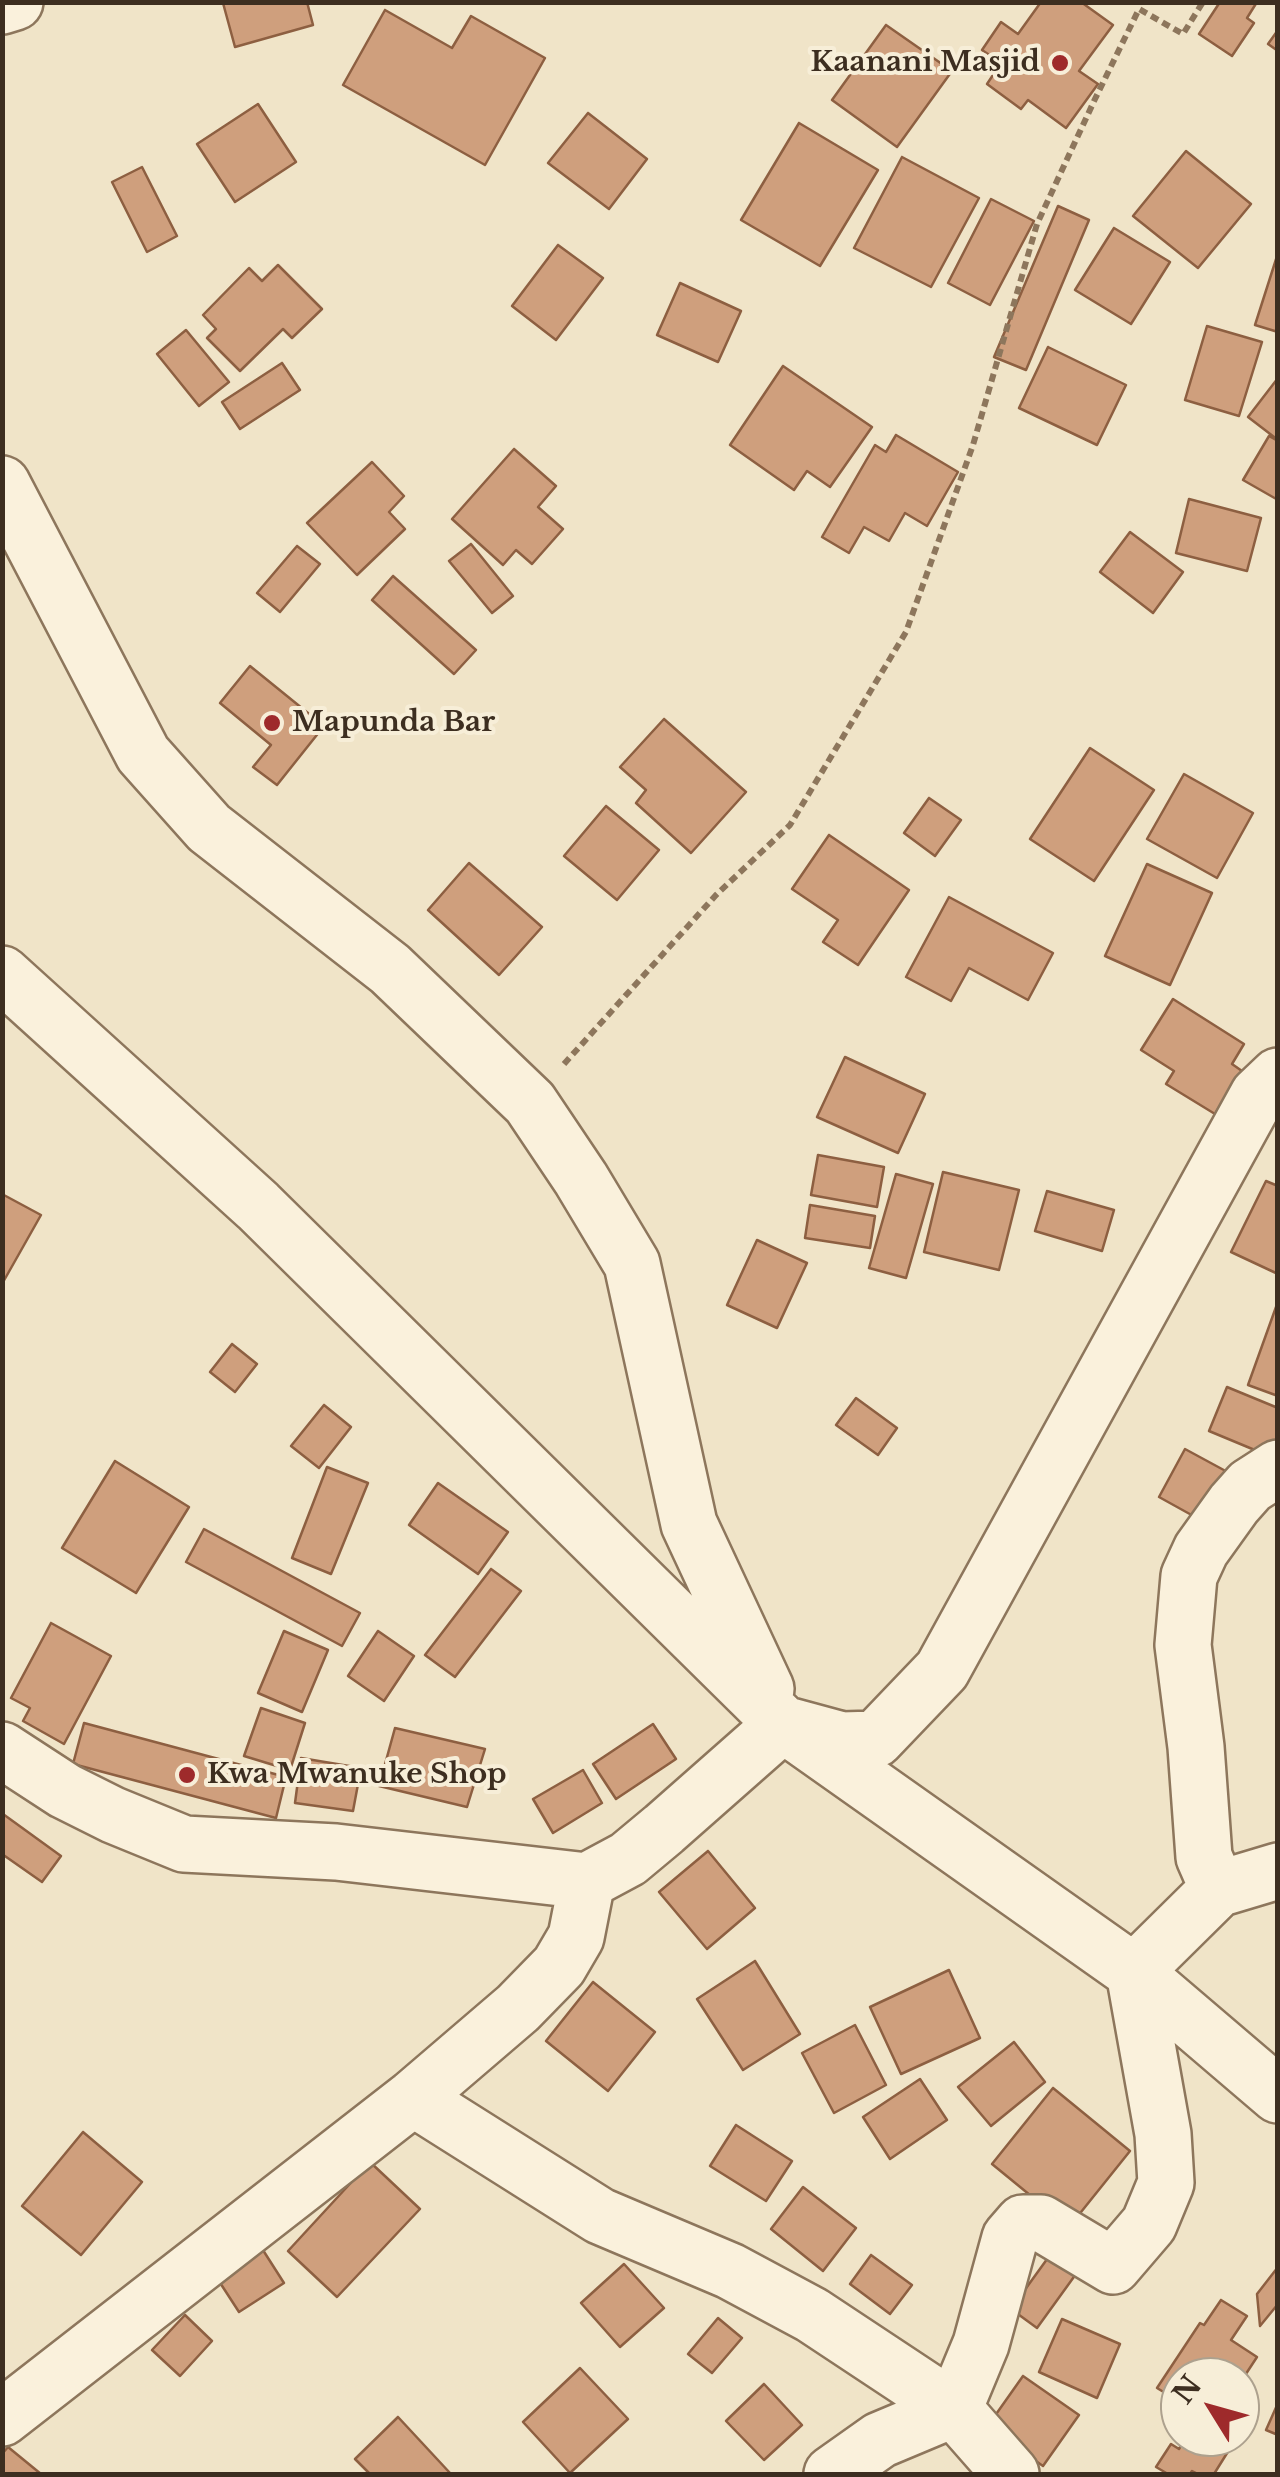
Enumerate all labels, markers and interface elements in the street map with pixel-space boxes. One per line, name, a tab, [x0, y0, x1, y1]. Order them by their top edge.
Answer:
place label: Kaanani Masjid	[811, 46, 1040, 80]
marker: Kaanani Masjid	[1049, 52, 1071, 74]
place label: Mapunda Bar	[292, 706, 495, 740]
marker: Mapunda Bar	[261, 712, 283, 734]
place label: Kwa Mwanuke Shop	[207, 1758, 507, 1792]
marker: Kwa Mwanuke Shop	[176, 1764, 198, 1786]
north arrow	[1160, 2357, 1260, 2457]
text: N	[1165, 2369, 1209, 2411]

